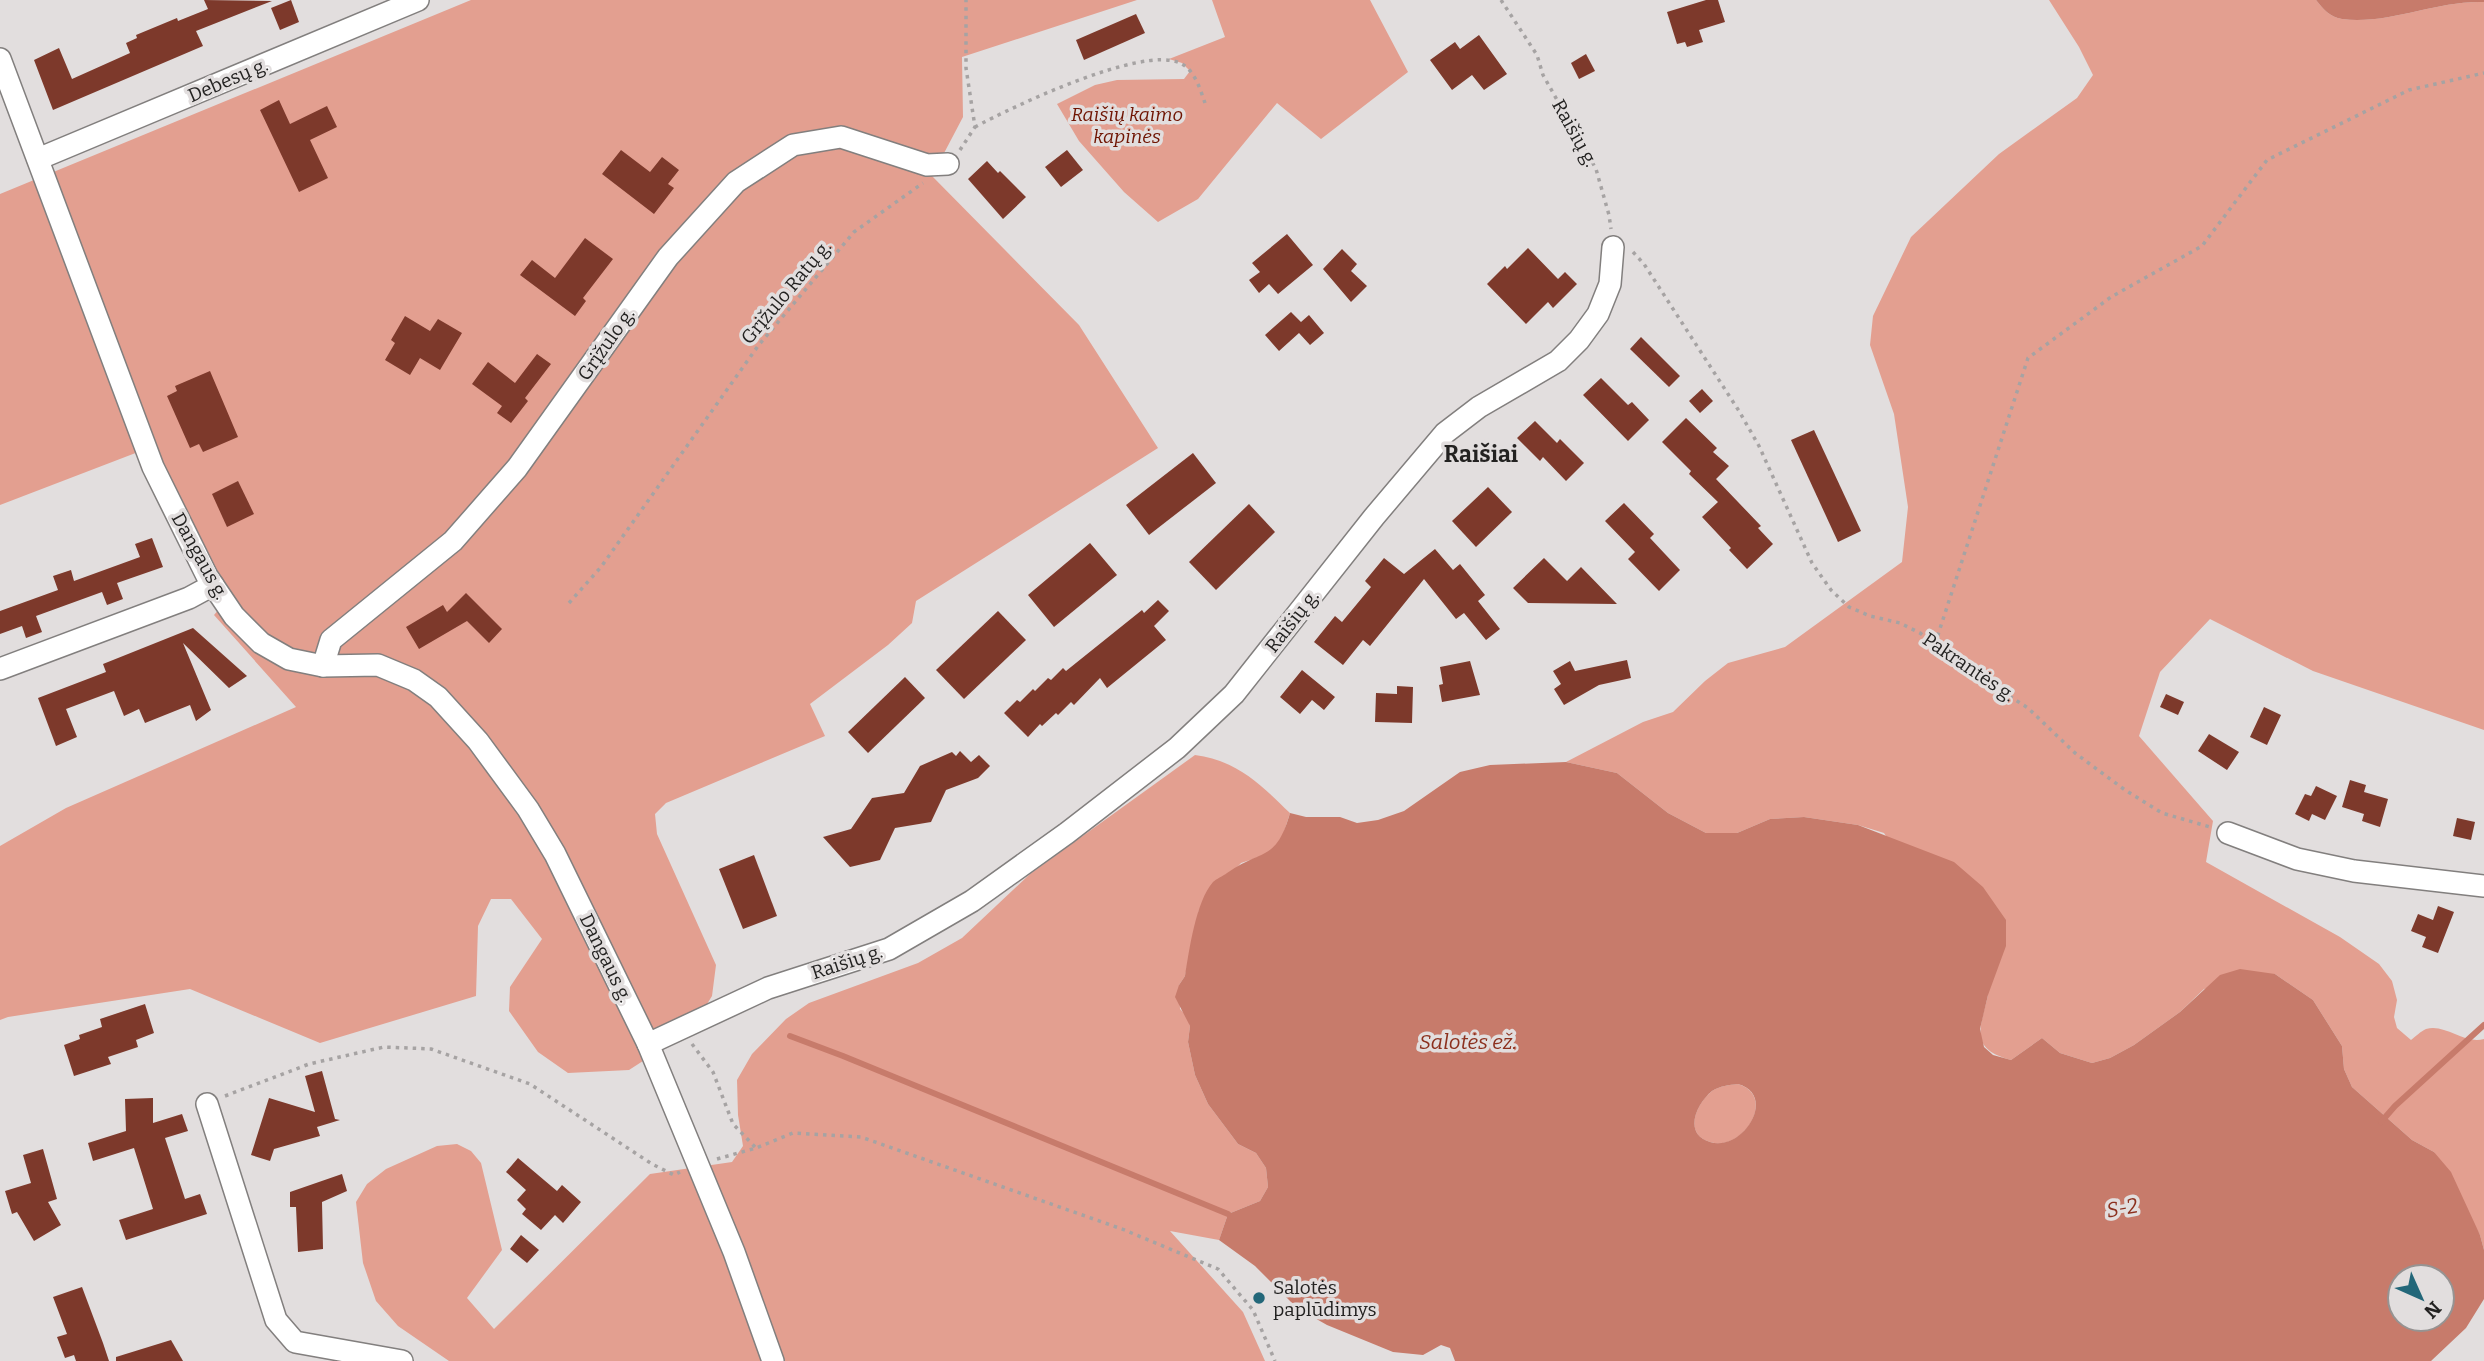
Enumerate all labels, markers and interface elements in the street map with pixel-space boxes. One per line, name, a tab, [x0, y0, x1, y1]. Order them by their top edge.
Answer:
street label: Debesų g.	[185, 53, 271, 107]
street label: Raišių g.	[1547, 95, 1603, 171]
park label: Raišių kaimo kapinės	[1071, 103, 1183, 148]
street label: Grįžulo Ratų g.	[736, 235, 836, 349]
street label: Grįžulo g.	[573, 303, 639, 385]
district label: Raišiai	[1444, 440, 1518, 468]
street label: Dangaus g.	[167, 509, 233, 603]
street label: Raišių g.	[1260, 585, 1324, 657]
street label: Pakrantės g.	[1918, 628, 2020, 706]
street label: Dangaus g.	[575, 910, 637, 1006]
street label: Raišių g.	[809, 940, 885, 984]
water label: Salotės ež.	[1419, 1029, 1517, 1055]
water label: S-2	[2104, 1192, 2140, 1224]
north arrow	[2386, 1263, 2456, 1333]
place label: Salotės paplūdimys	[1273, 1276, 1376, 1321]
marker: Salotės paplūdimys	[1251, 1290, 1267, 1306]
text: N	[2419, 1296, 2446, 1323]

